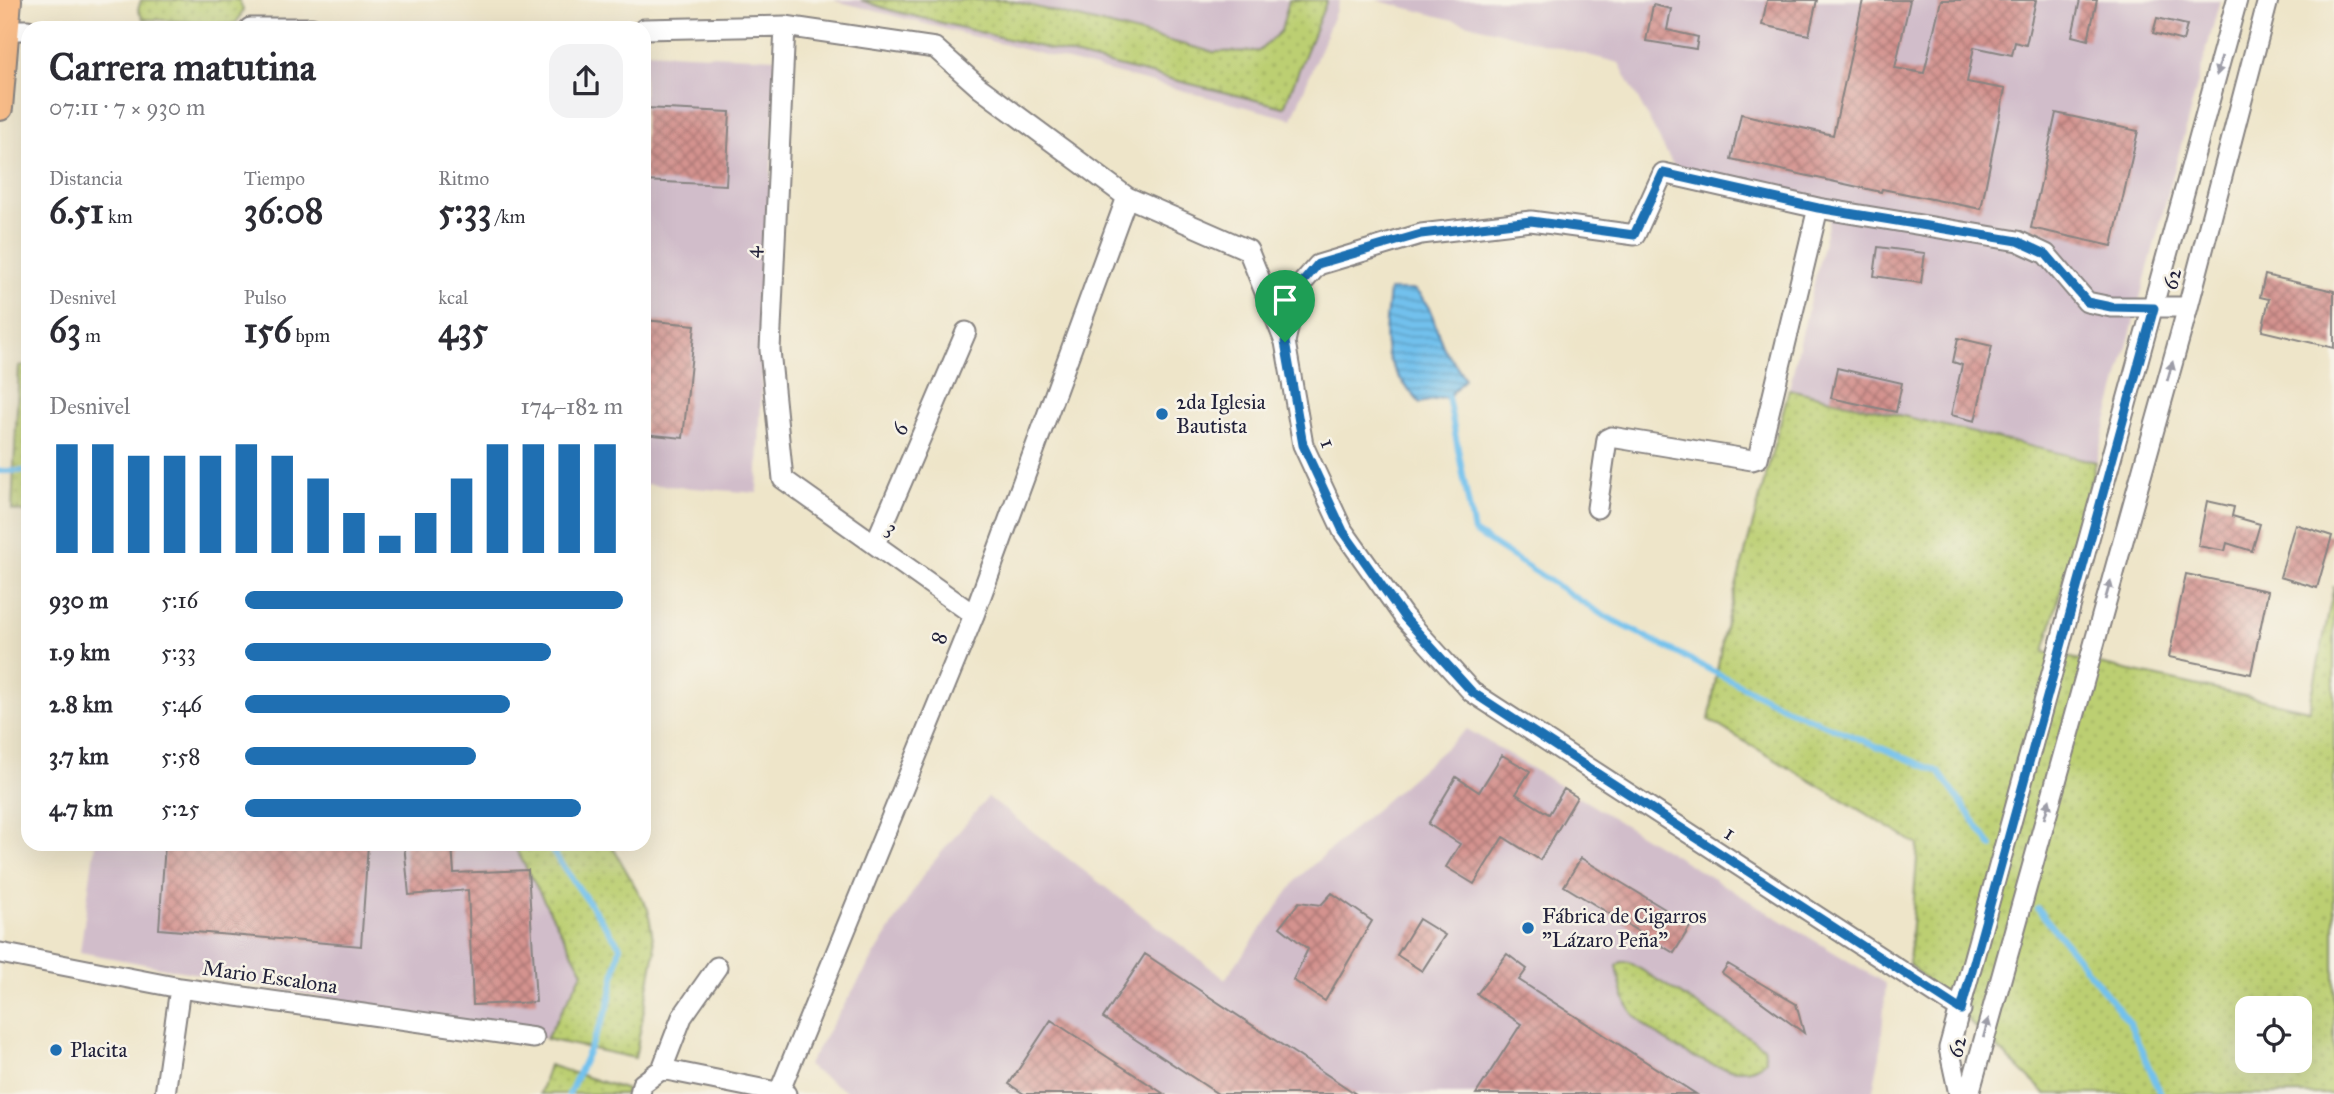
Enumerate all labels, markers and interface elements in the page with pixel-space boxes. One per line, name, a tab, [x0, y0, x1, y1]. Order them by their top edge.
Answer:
text: Carrera matutina	[49, 44, 316, 90]
button: share	[549, 44, 623, 118]
one-way arrow	[2213, 55, 2224, 77]
text: 07:11 · 7 × 930 m	[49, 93, 205, 121]
text: Distancia	[49, 167, 122, 190]
text: Tiempo	[244, 167, 305, 190]
text: Ritmo	[438, 167, 489, 190]
text: 6.51	[49, 190, 104, 233]
text: 36:08	[244, 190, 323, 233]
text: 5:33	[438, 190, 491, 233]
text: km	[104, 205, 133, 228]
text: /km	[491, 205, 525, 228]
street label: 4	[739, 244, 765, 259]
street label: 62	[2157, 265, 2187, 293]
pin	[1255, 270, 1315, 342]
icon: arrive	[1266, 281, 1304, 319]
text: Desnivel	[49, 286, 116, 309]
text: Pulso	[244, 286, 286, 309]
text: kcal	[438, 286, 468, 309]
text: 63	[49, 309, 81, 352]
text: 156	[244, 309, 291, 352]
text: 435	[438, 309, 488, 352]
text: m	[81, 324, 101, 347]
text: bpm	[291, 324, 330, 347]
one-way arrow	[2165, 360, 2176, 382]
place label: 2da Iglesia Bautista	[1176, 389, 1266, 439]
text: Desnivel	[49, 392, 130, 420]
text: 174–182 m	[520, 392, 623, 420]
marker: 2da Iglesia Bautista	[1154, 406, 1170, 422]
street label: 6	[886, 418, 915, 439]
street label: 1	[1314, 434, 1342, 452]
street label: 3	[881, 515, 903, 541]
one-way arrow	[2104, 579, 2114, 600]
text: 930 m	[49, 586, 108, 614]
text: 5:16	[161, 586, 198, 614]
street label: 8	[925, 628, 953, 648]
text: 1.9 km	[49, 638, 110, 666]
text: 5:33	[161, 638, 196, 666]
text: 2.8 km	[49, 690, 113, 718]
text: 5:46	[161, 690, 202, 718]
text: 3.7 km	[49, 742, 109, 770]
text: 5:58	[161, 742, 200, 770]
text: 4.7 km	[49, 794, 113, 822]
text: 5:25	[161, 794, 199, 822]
one-way arrow	[2042, 798, 2053, 820]
street label: 1	[1719, 820, 1741, 846]
place label: Fábrica de Cigarros "Lázaro Peña"	[1542, 903, 1707, 953]
marker: Fábrica de Cigarros "Lázaro Peña"	[1520, 920, 1536, 936]
street label: Mario Escalona	[201, 955, 339, 999]
map controls	[2235, 996, 2312, 1073]
button: locate	[2235, 996, 2312, 1073]
one-way arrow	[1981, 1017, 1992, 1039]
street label: 62	[1942, 1033, 1972, 1061]
place label: Placita	[70, 1037, 128, 1063]
marker: Placita	[48, 1042, 64, 1058]

